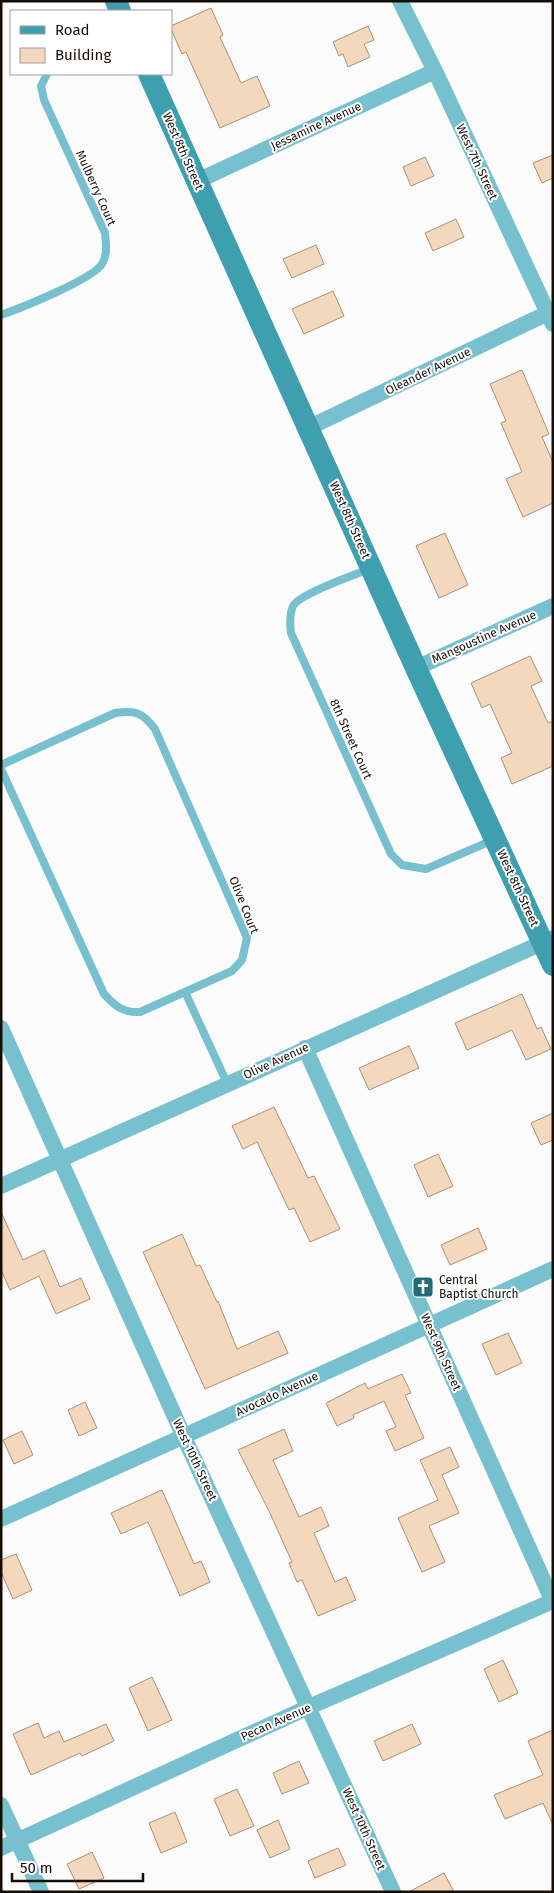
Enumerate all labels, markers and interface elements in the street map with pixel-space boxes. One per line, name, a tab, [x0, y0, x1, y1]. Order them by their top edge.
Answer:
legend	[10, 10, 172, 75]
text: Road	[55, 21, 90, 39]
text: Building	[55, 46, 111, 64]
street label: Jessamine Avenue	[269, 99, 363, 153]
street label: West 8th Street	[160, 110, 207, 192]
street label: West 7th Street	[453, 122, 501, 203]
street label: Mulberry Court	[73, 148, 119, 229]
street label: Oleander Avenue	[383, 344, 473, 398]
street label: West 8th Street	[327, 479, 374, 561]
street label: Mangoustine Avenue	[430, 608, 538, 666]
street label: 8th Street Court	[327, 697, 375, 782]
street label: West 8th Street	[494, 847, 542, 929]
street label: Olive Court	[226, 874, 262, 936]
street label: Olive Avenue	[241, 1040, 311, 1082]
place label: Central Baptist Church	[439, 1273, 518, 1301]
church icon: Central Baptist Church	[411, 1275, 435, 1299]
street label: West 9th Street	[418, 1311, 465, 1393]
street label: Avocado Avenue	[234, 1369, 320, 1419]
street label: West 10th Street	[170, 1417, 220, 1504]
street label: Pecan Avenue	[239, 1700, 313, 1744]
street label: West 10th Street	[340, 1786, 389, 1873]
scale bar	[12, 1850, 144, 1882]
text: 50 m	[20, 1859, 53, 1877]

